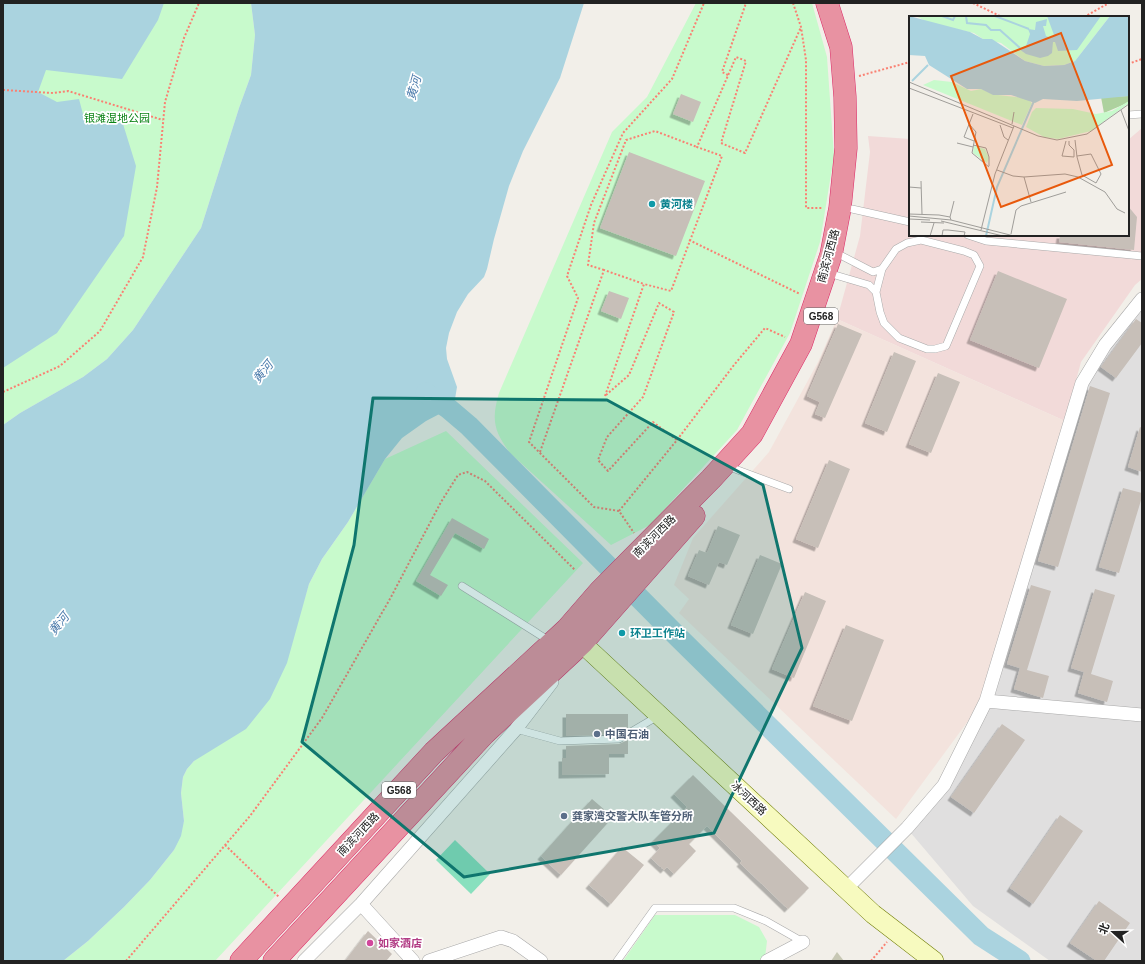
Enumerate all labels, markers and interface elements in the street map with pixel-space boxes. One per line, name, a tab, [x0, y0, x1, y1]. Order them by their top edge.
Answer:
inset map	[909, 16, 1129, 236]
water label: 黄河	[404, 73, 425, 101]
park label: 银滩湿地公园	[84, 112, 150, 124]
place label: 黄河楼	[660, 198, 693, 210]
marker: 黄河楼	[647, 199, 657, 209]
street label: 南滨河西路	[815, 228, 841, 284]
road number: G568	[804, 308, 838, 324]
water label: 黄河	[250, 357, 277, 386]
street label: 南滨河西路	[630, 512, 678, 560]
water label: 黄河	[46, 609, 73, 638]
place label: 环卫工作站	[630, 627, 685, 639]
marker: 环卫工作站	[617, 628, 627, 638]
place label: 中国石油	[605, 728, 649, 740]
marker: 中国石油	[592, 729, 602, 739]
street label: 冰河西路	[729, 779, 769, 817]
road number: G568	[382, 782, 416, 798]
street label: 南滨河西路	[335, 810, 381, 858]
place label: 龚家湾交警大队车管分所	[572, 810, 693, 822]
marker: 龚家湾交警大队车管分所	[559, 811, 569, 821]
north arrow	[1093, 912, 1133, 952]
text: 北	[1096, 921, 1111, 936]
place label: 如家酒店	[378, 937, 422, 949]
marker: 如家酒店	[365, 938, 375, 948]

